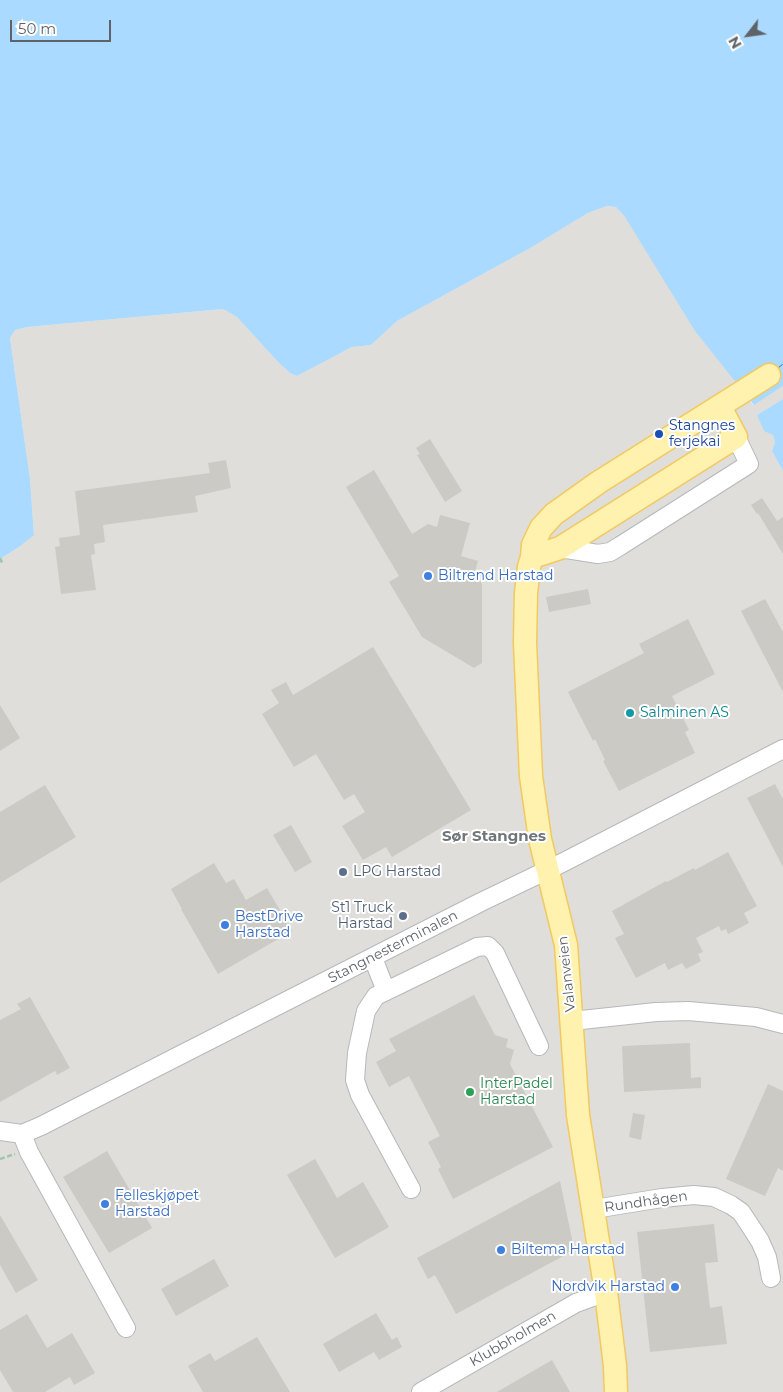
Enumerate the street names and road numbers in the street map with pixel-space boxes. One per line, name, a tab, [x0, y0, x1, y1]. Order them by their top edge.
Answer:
street label: Stangnesterminalen	[325, 907, 461, 987]
street label: Valanveien	[555, 935, 579, 1013]
street label: Rundhågen	[603, 1188, 689, 1216]
street label: Klubbholmen	[467, 1308, 559, 1370]

